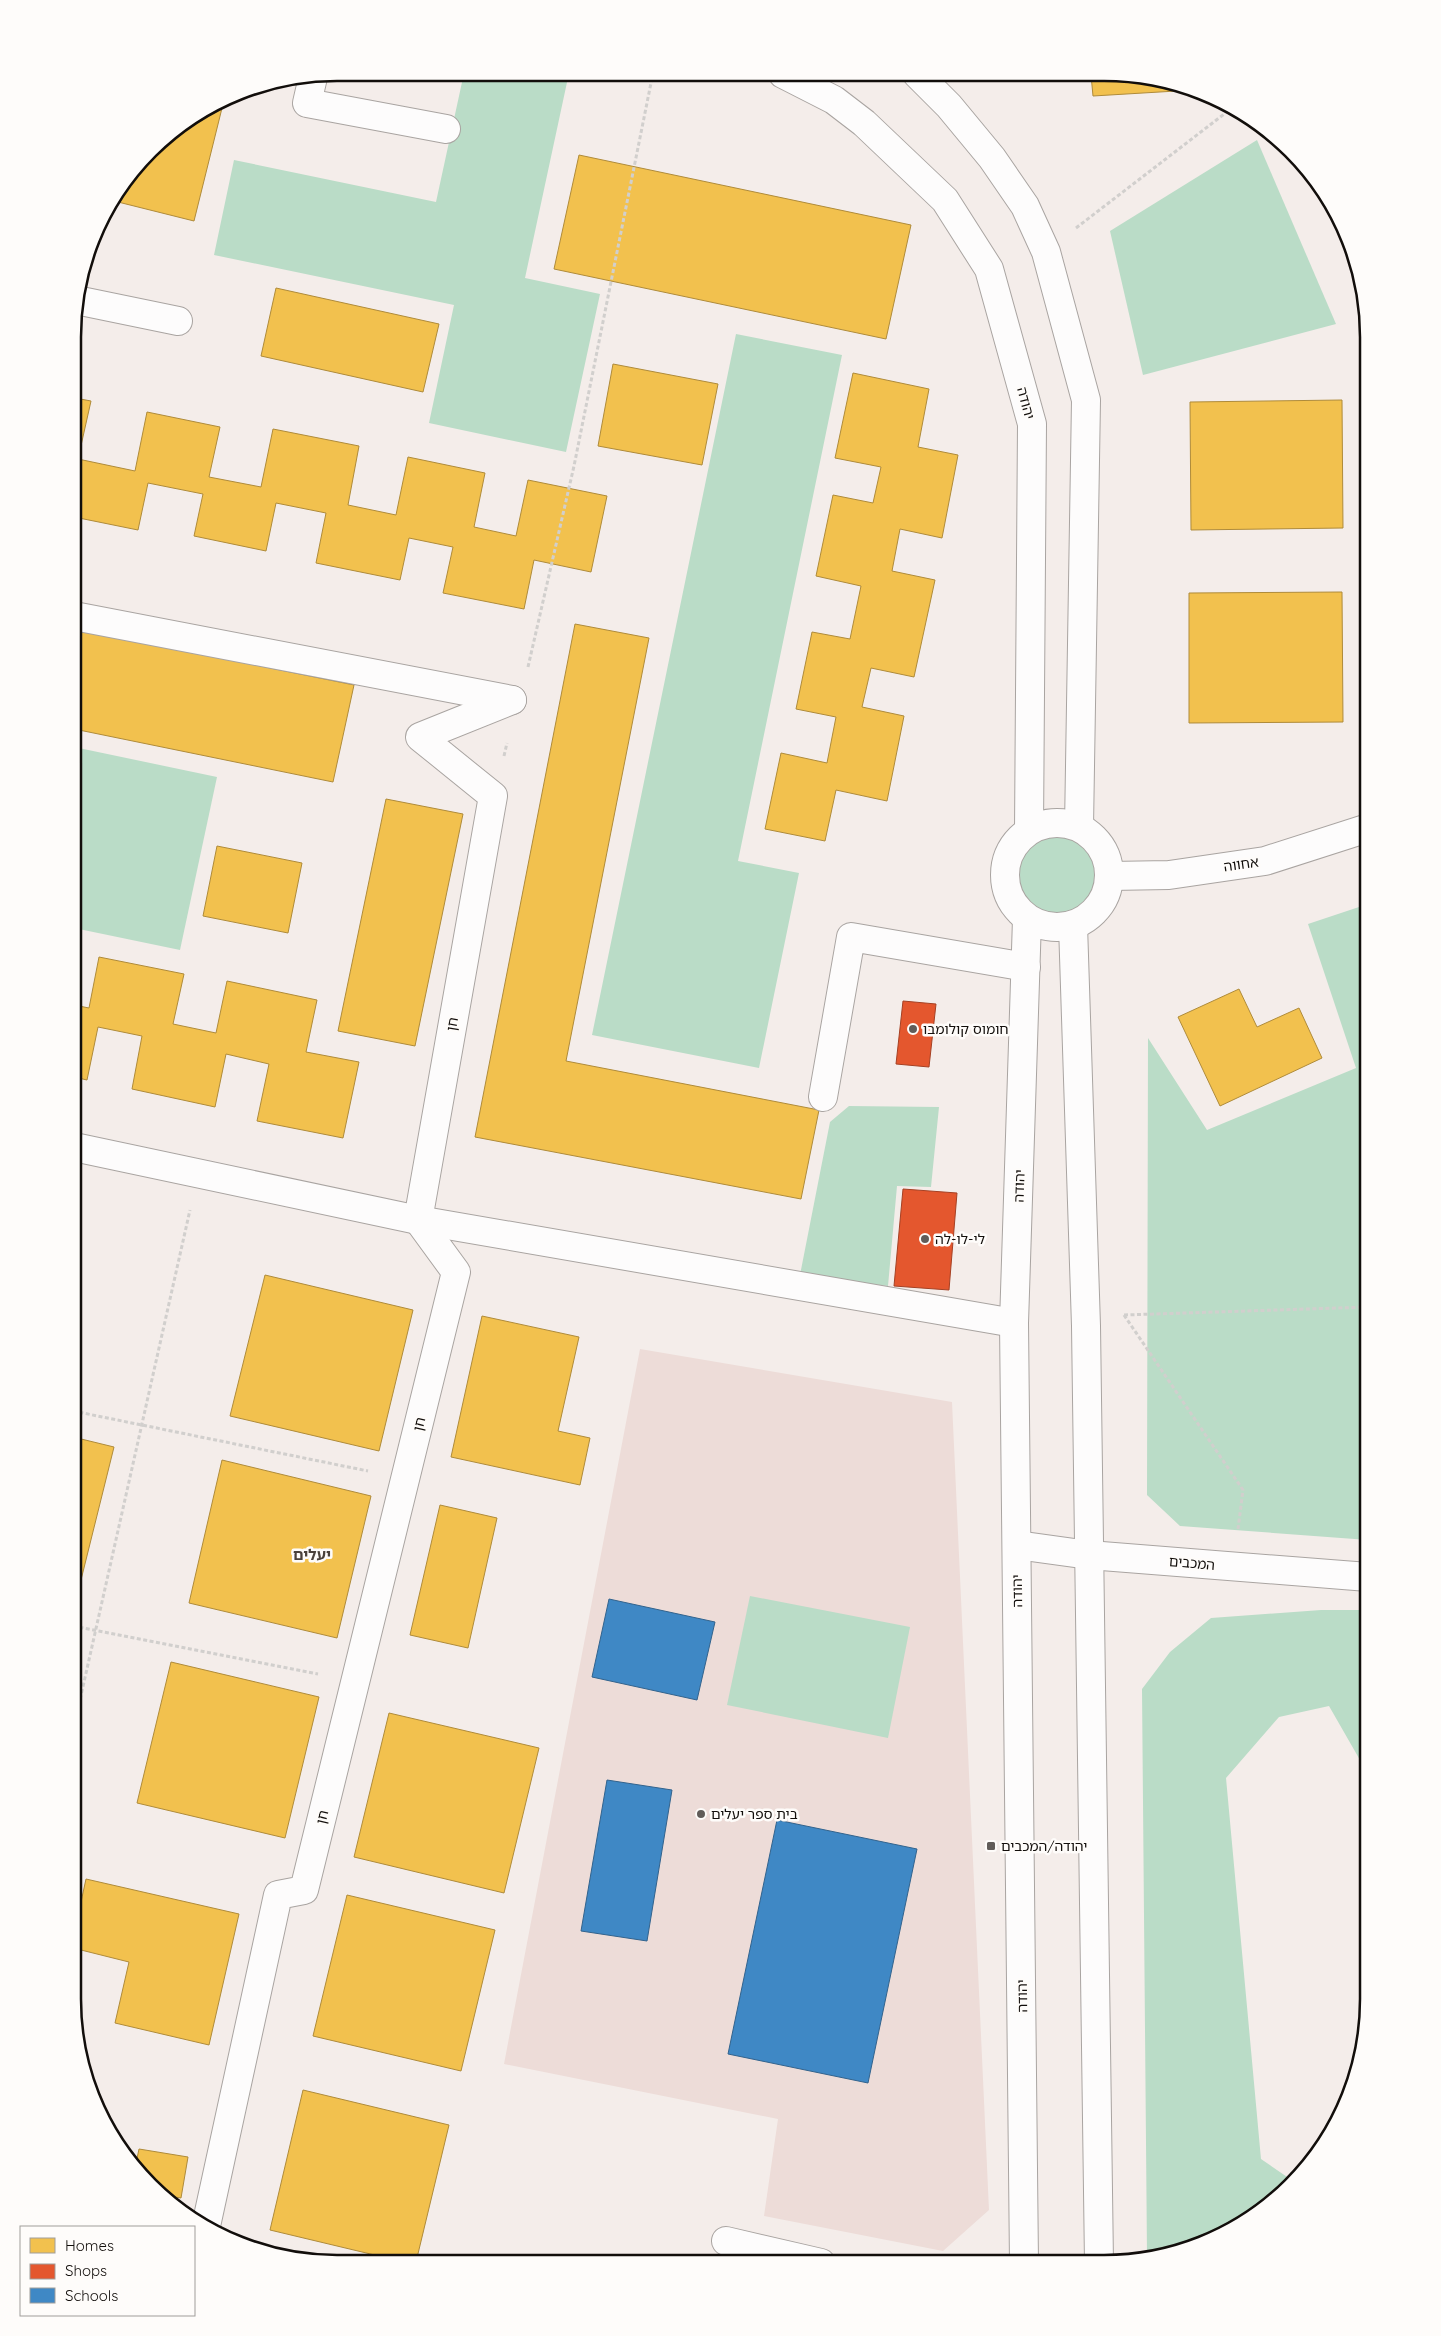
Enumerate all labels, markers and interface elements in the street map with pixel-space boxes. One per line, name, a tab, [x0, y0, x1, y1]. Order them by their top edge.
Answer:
street label: יהודה	[1013, 385, 1039, 421]
street label: אחווה	[1222, 853, 1260, 875]
street label: חן	[442, 1016, 462, 1032]
place label: חומוס קולומבו	[923, 1020, 1009, 1038]
marker: חומוס קולומבו	[907, 1023, 919, 1035]
street label: יהודה	[1009, 1169, 1029, 1203]
place label: לי-לו-לה	[935, 1230, 985, 1248]
marker: לי-לו-לה	[919, 1233, 931, 1245]
street label: חן	[409, 1415, 429, 1433]
district label: יעלים	[293, 1545, 331, 1564]
street label: המכבים	[1168, 1552, 1216, 1574]
street label: יהודה	[1008, 1574, 1026, 1608]
place label: בית ספר יעלים	[711, 1805, 798, 1823]
street label: חן	[312, 1808, 332, 1826]
marker: בית ספר יעלים	[695, 1808, 707, 1820]
place label: יהודה/המכבים	[1001, 1837, 1087, 1855]
marker: יהודה/המכבים	[985, 1840, 997, 1852]
street label: יהודה	[1013, 1979, 1031, 2013]
legend	[20, 2226, 195, 2316]
text: Homes	[65, 2236, 114, 2255]
text: Shops	[65, 2261, 107, 2280]
text: Schools	[65, 2286, 118, 2305]

